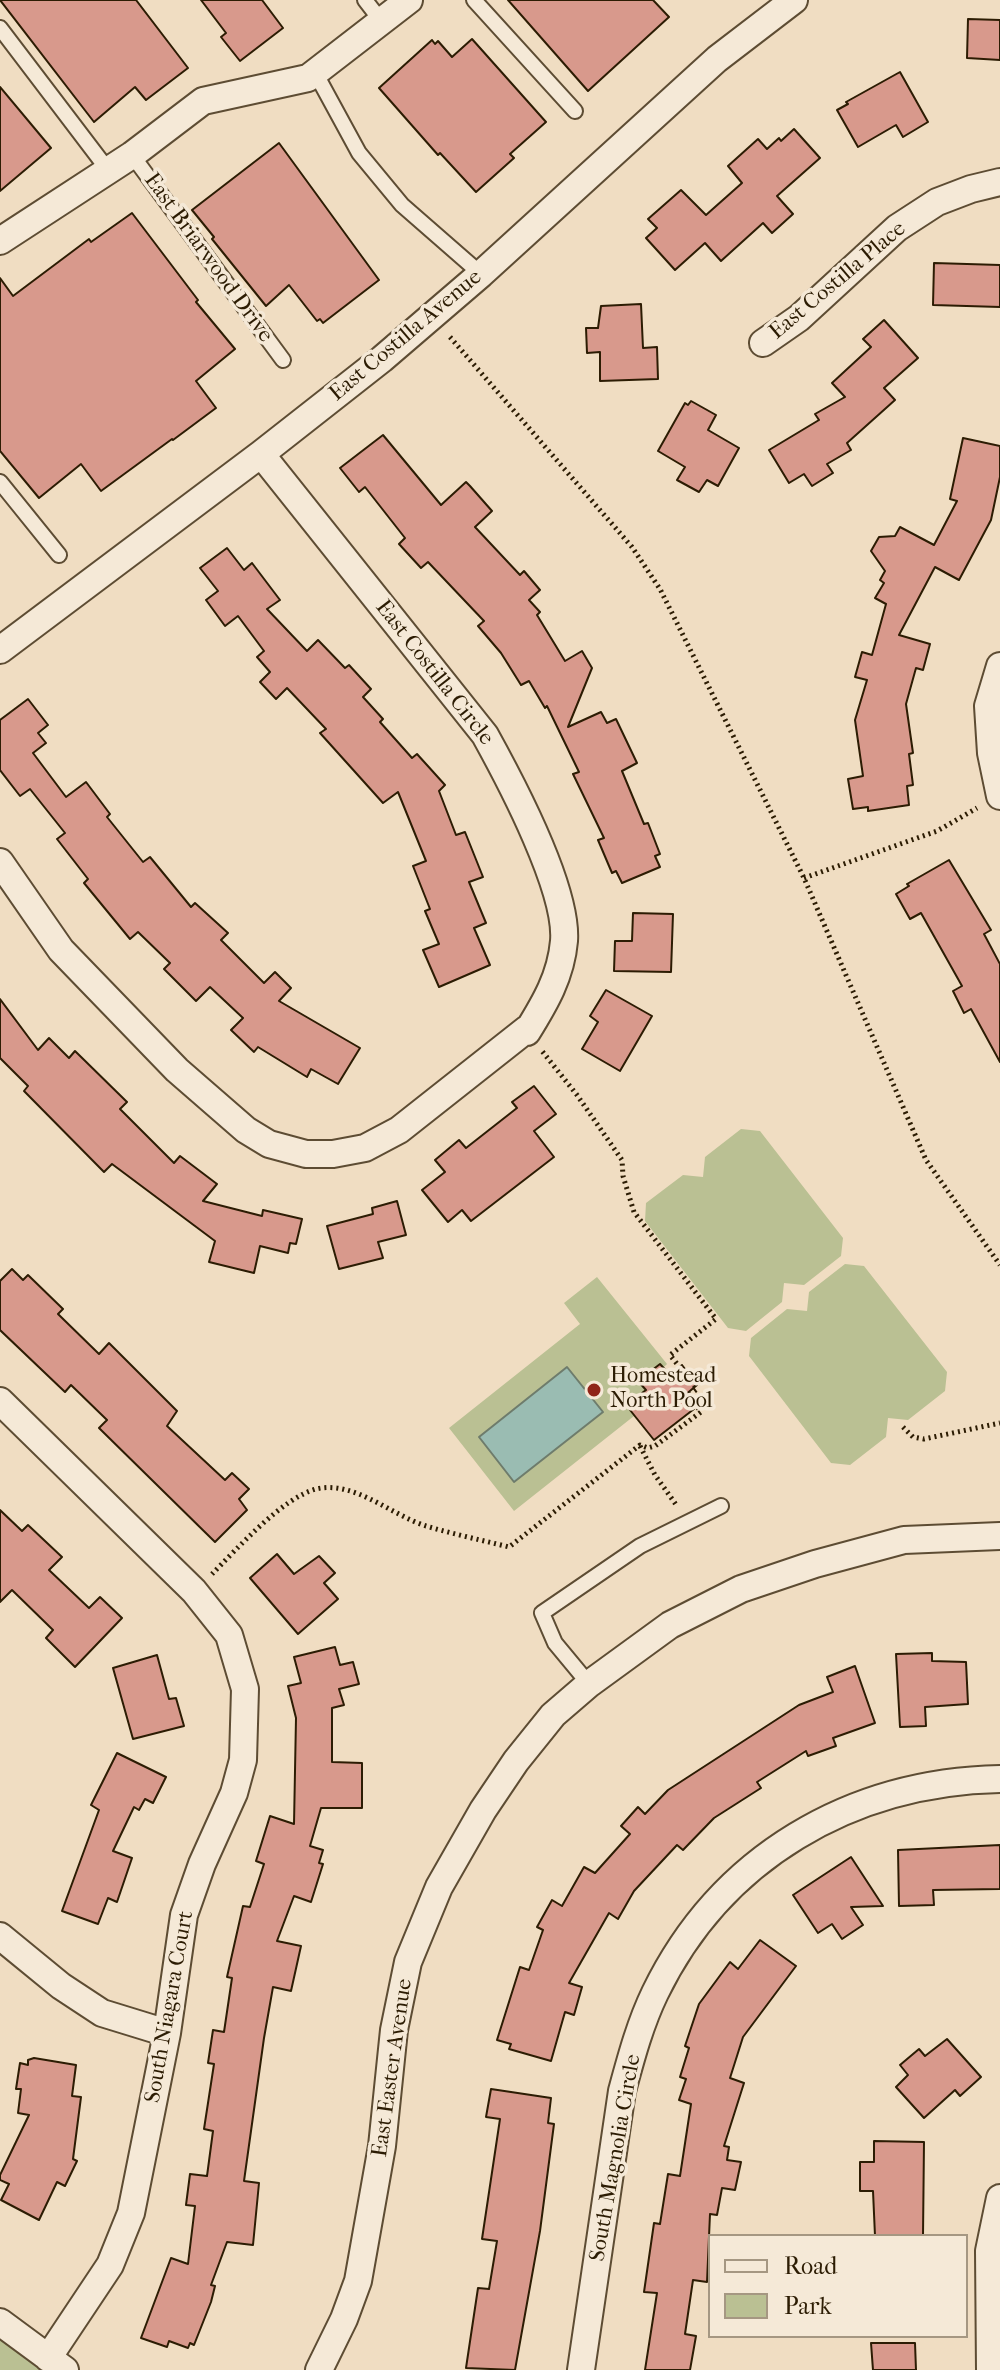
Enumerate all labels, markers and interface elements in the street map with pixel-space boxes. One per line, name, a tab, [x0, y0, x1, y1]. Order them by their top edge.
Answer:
street label: East Briarwood Drive	[138, 168, 278, 348]
street label: East Costilla Place	[764, 216, 912, 346]
street label: East Costilla Avenue	[324, 265, 488, 407]
street label: East Costilla Circle	[369, 595, 499, 751]
place label: Homestead North Pool	[610, 1364, 716, 1416]
marker: Homestead North Pool	[585, 1381, 603, 1399]
street label: South Niagara Court	[140, 1909, 200, 2105]
street label: East Easter Avenue	[367, 1977, 419, 2159]
street label: South Magnolia Circle	[585, 2052, 647, 2264]
legend	[708, 2234, 968, 2338]
text: Road	[784, 2252, 837, 2280]
text: Park	[784, 2292, 832, 2320]

